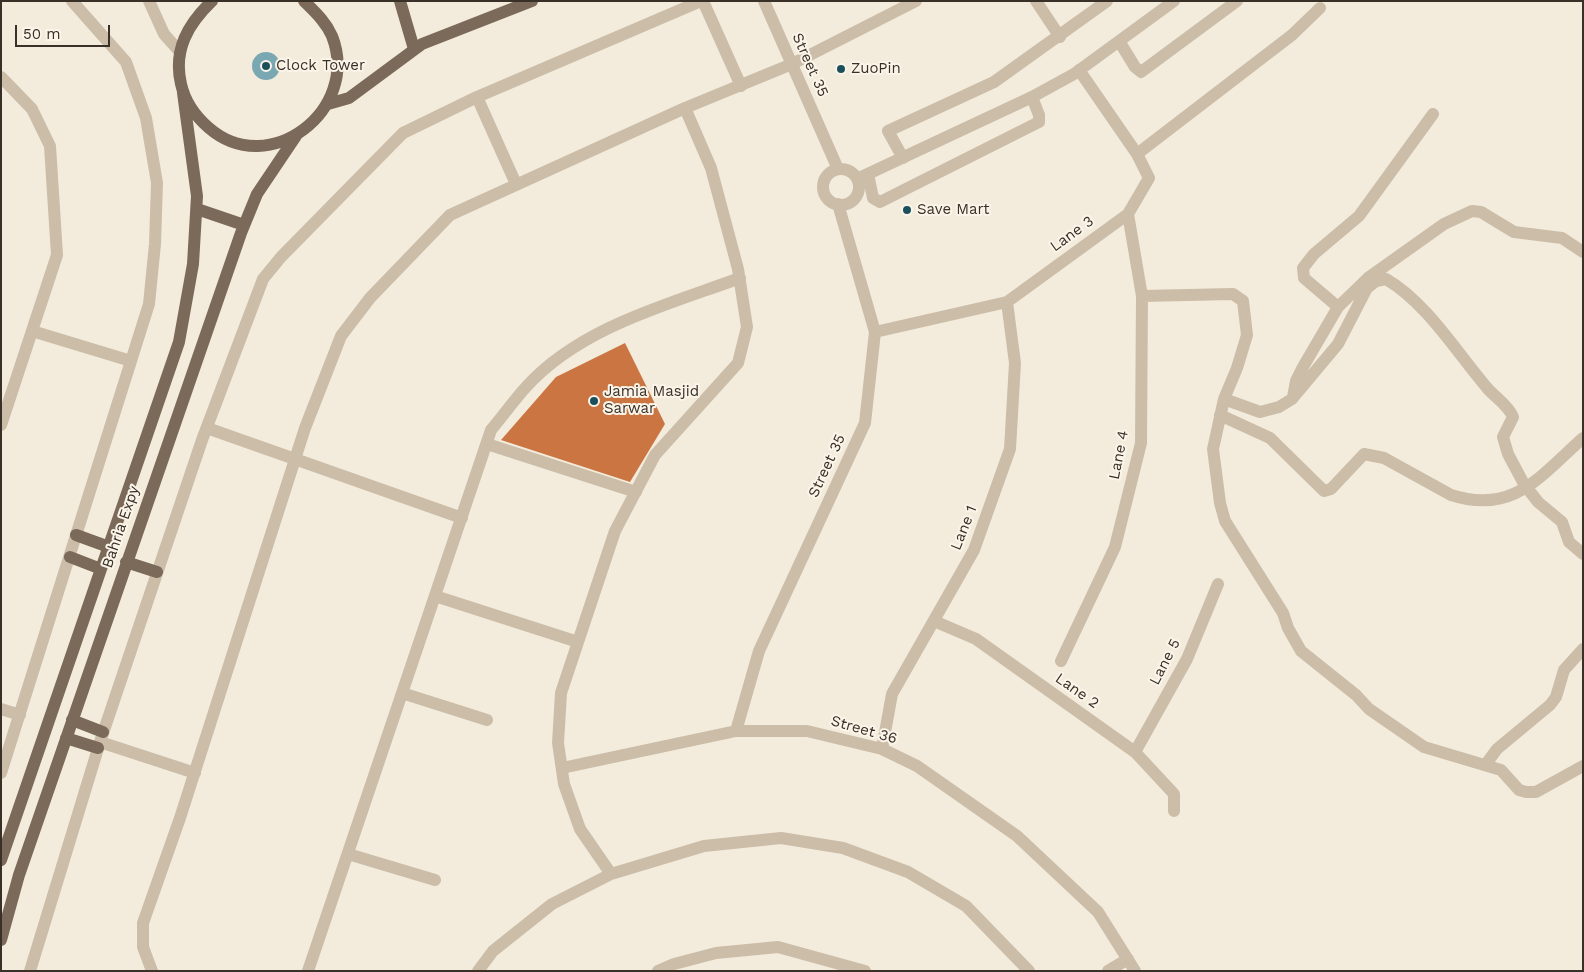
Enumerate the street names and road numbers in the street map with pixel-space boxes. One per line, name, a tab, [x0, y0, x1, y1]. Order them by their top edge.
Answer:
street label: Street 35	[788, 30, 832, 100]
street label: Lane 3	[1047, 212, 1097, 256]
street label: Lane 4	[1105, 429, 1133, 481]
street label: Street 35	[805, 431, 849, 501]
street label: Bahria Expy	[99, 484, 143, 570]
street label: Lane 1	[947, 503, 981, 553]
street label: Lane 5	[1146, 636, 1184, 688]
street label: Lane 2	[1052, 670, 1102, 712]
street label: Street 36	[829, 712, 899, 748]

